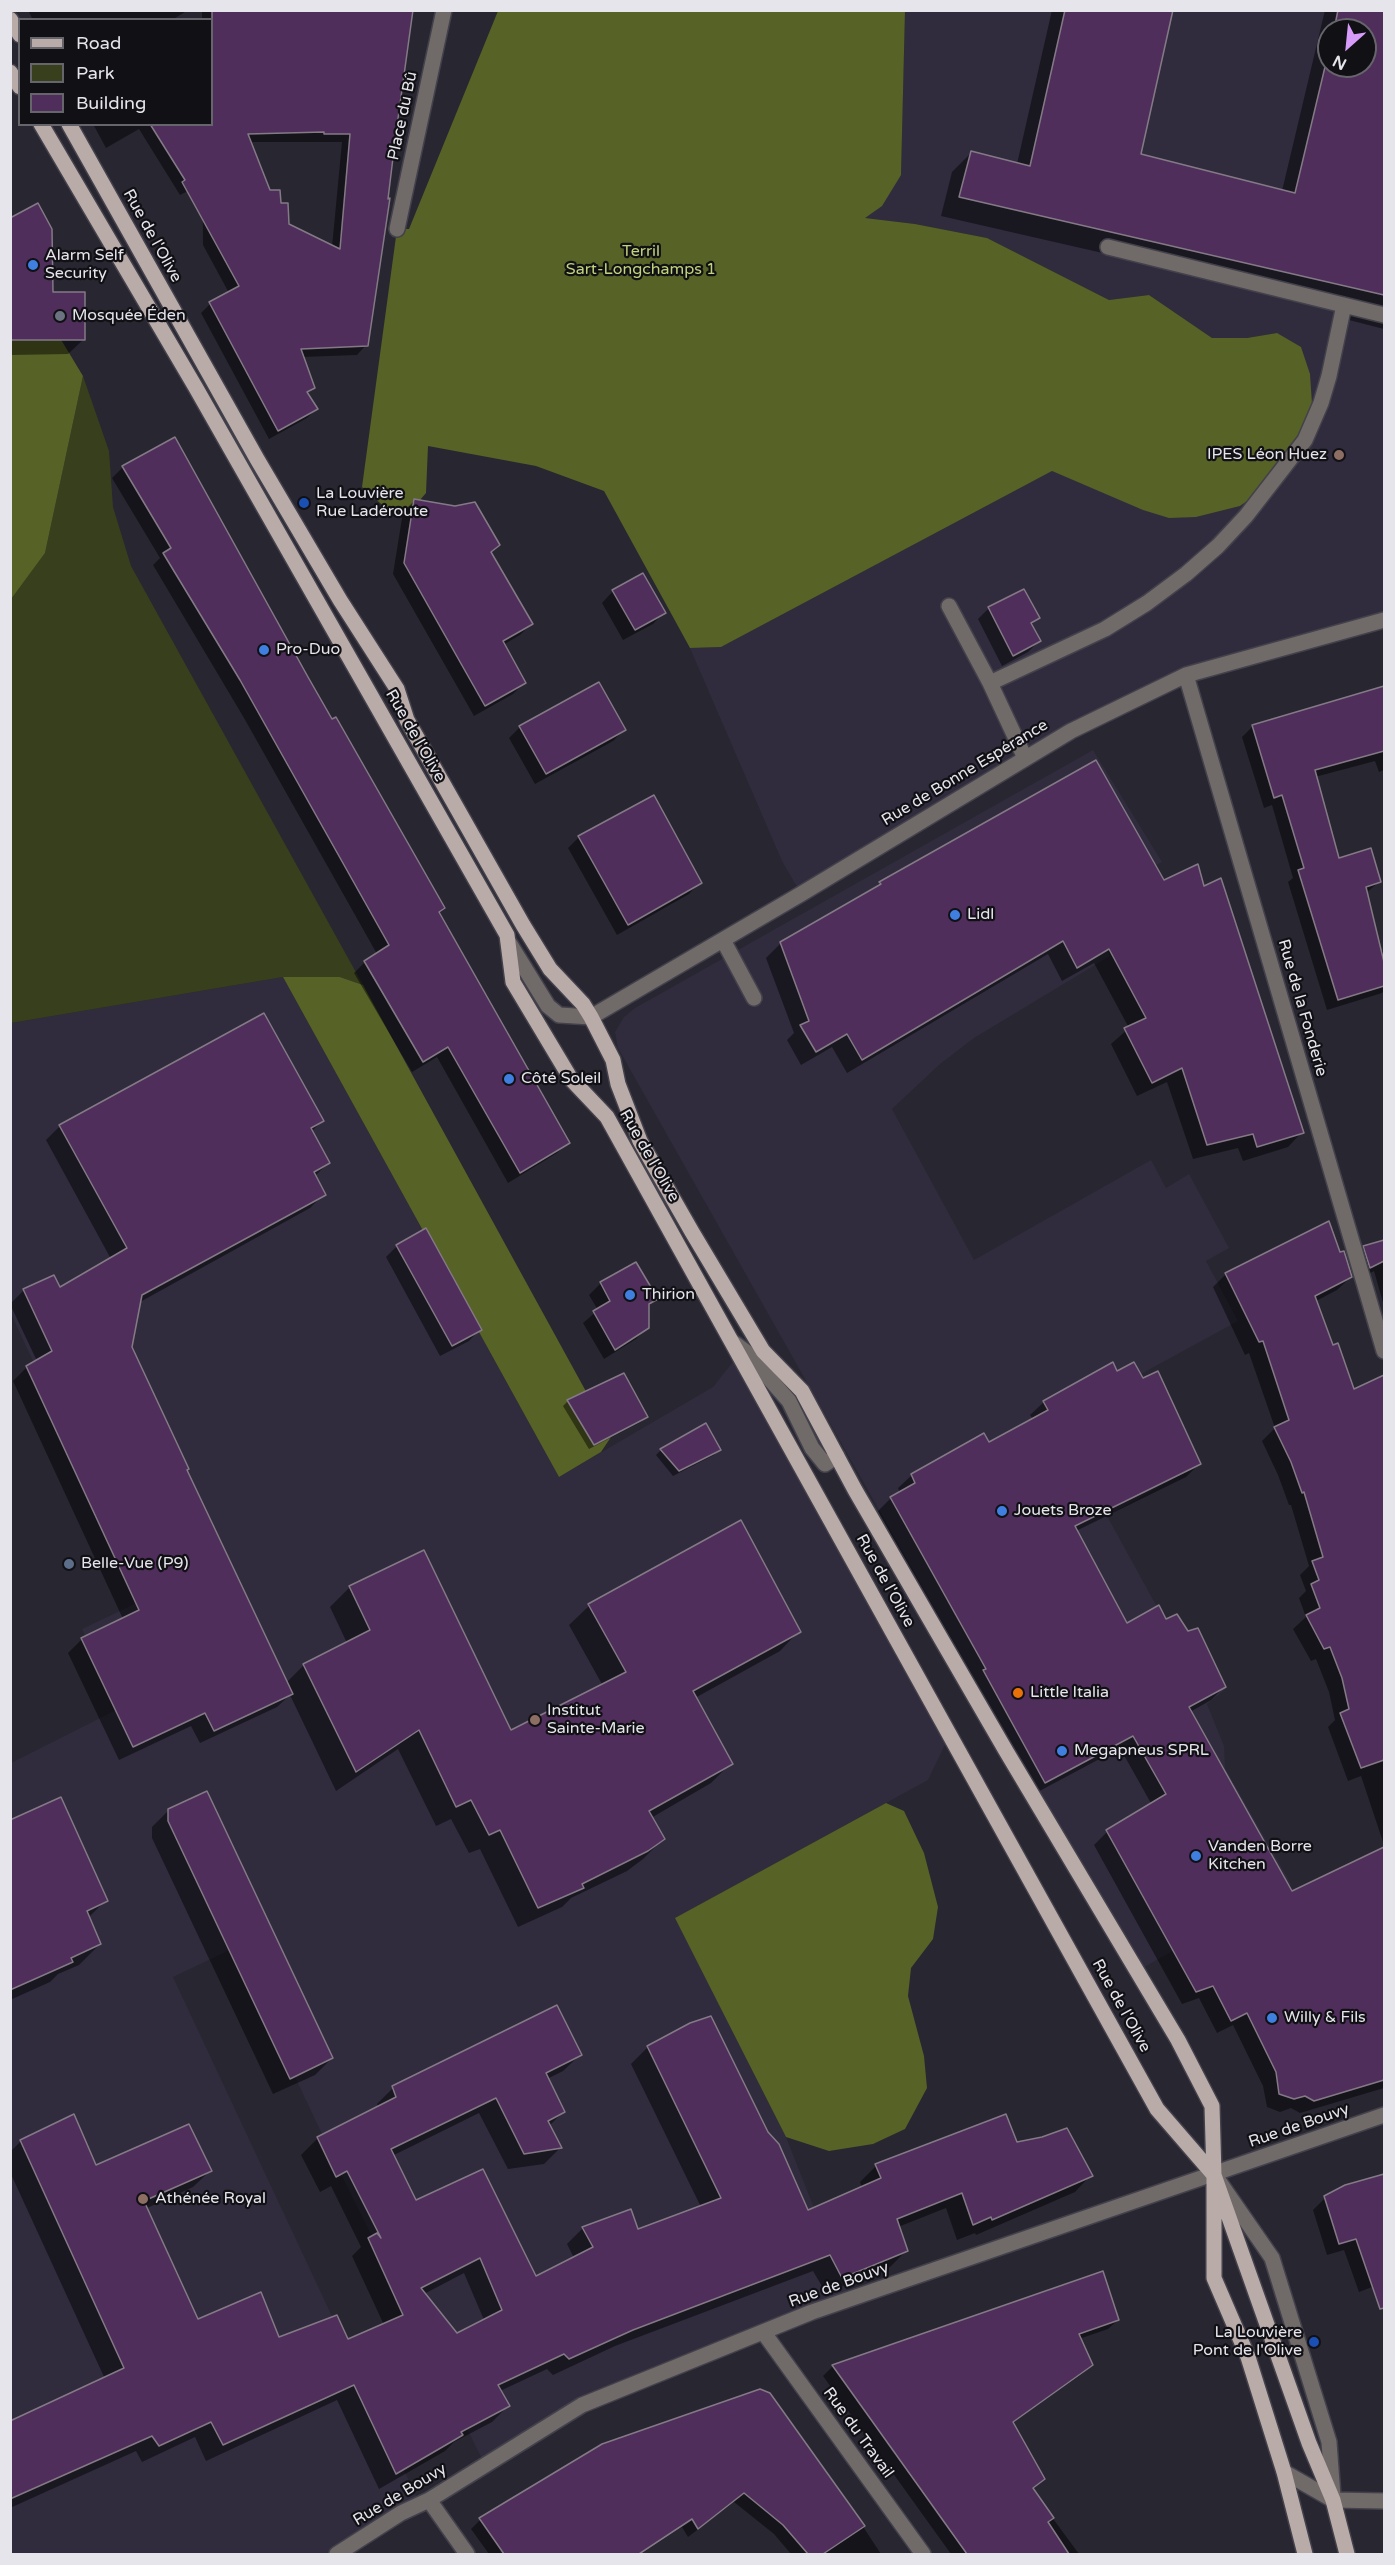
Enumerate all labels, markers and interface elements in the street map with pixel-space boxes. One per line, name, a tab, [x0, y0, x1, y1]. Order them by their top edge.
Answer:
legend	[18, 18, 213, 126]
north arrow	[1317, 18, 1377, 78]
text: Road	[76, 32, 121, 54]
text: N	[1329, 50, 1350, 74]
text: Park	[76, 62, 114, 84]
street label: Place du Bû	[384, 70, 422, 162]
text: Building	[76, 92, 146, 114]
street label: Rue de l'Olive	[119, 186, 185, 286]
park label: Terril Sart-Longchamps 1	[566, 242, 716, 280]
place label: Alarm Self Security	[45, 246, 124, 284]
marker: Alarm Self Security	[26, 258, 40, 272]
place label: Mosquée Éden	[72, 306, 186, 326]
marker: Mosquée Éden	[53, 309, 67, 323]
place label: IPES Léon Huez	[1207, 445, 1327, 465]
marker: IPES Léon Huez	[1332, 448, 1346, 462]
place label: La Louvière Rue Ladéroute	[316, 484, 428, 522]
marker: La Louvière Rue Ladéroute	[297, 496, 311, 510]
place label: Pro-Duo	[276, 640, 340, 660]
marker: Pro-Duo	[257, 643, 271, 657]
street label: Rue de l'Olive	[381, 686, 449, 786]
street label: Rue de Bonne Espérance	[878, 716, 1052, 830]
place label: Lidl	[967, 905, 994, 925]
marker: Lidl	[948, 908, 962, 922]
street label: Rue de la Fonderie	[1273, 937, 1331, 1079]
place label: Côté Soleil	[521, 1069, 601, 1089]
marker: Côté Soleil	[502, 1072, 516, 1086]
street label: Rue de l'Olive	[615, 1106, 683, 1206]
place label: Thirion	[642, 1285, 695, 1305]
marker: Thirion	[623, 1288, 637, 1302]
place label: Jouets Broze	[1014, 1501, 1112, 1521]
marker: Jouets Broze	[995, 1504, 1009, 1518]
street label: Rue de l'Olive	[852, 1531, 918, 1631]
place label: Belle-Vue (P9)	[81, 1554, 189, 1574]
marker: Belle-Vue (P9)	[62, 1557, 76, 1571]
place label: Little Italia	[1030, 1683, 1109, 1703]
marker: Little Italia	[1011, 1686, 1025, 1700]
place label: Institut Sainte-Marie	[547, 1701, 645, 1739]
marker: Institut Sainte-Marie	[528, 1713, 542, 1727]
place label: Megapneus SPRL	[1074, 1741, 1209, 1761]
marker: Megapneus SPRL	[1055, 1744, 1069, 1758]
place label: Vanden Borre Kitchen	[1208, 1837, 1312, 1875]
marker: Vanden Borre Kitchen	[1189, 1849, 1203, 1863]
street label: Rue de l'Olive	[1088, 1956, 1154, 2056]
place label: Willy & Fils	[1284, 2008, 1366, 2028]
marker: Willy & Fils	[1265, 2011, 1279, 2025]
street label: Rue de Bouvy	[1246, 2100, 1352, 2152]
place label: Athénée Royal	[155, 2189, 266, 2209]
marker: Athénée Royal	[136, 2192, 150, 2206]
street label: Rue de Bouvy	[786, 2258, 892, 2312]
place label: La Louvière Pont de l'Olive	[1193, 2323, 1302, 2361]
marker: La Louvière Pont de l'Olive	[1307, 2335, 1321, 2349]
street label: Rue du Travail	[819, 2384, 897, 2482]
street label: Rue de Bouvy	[350, 2460, 450, 2530]

